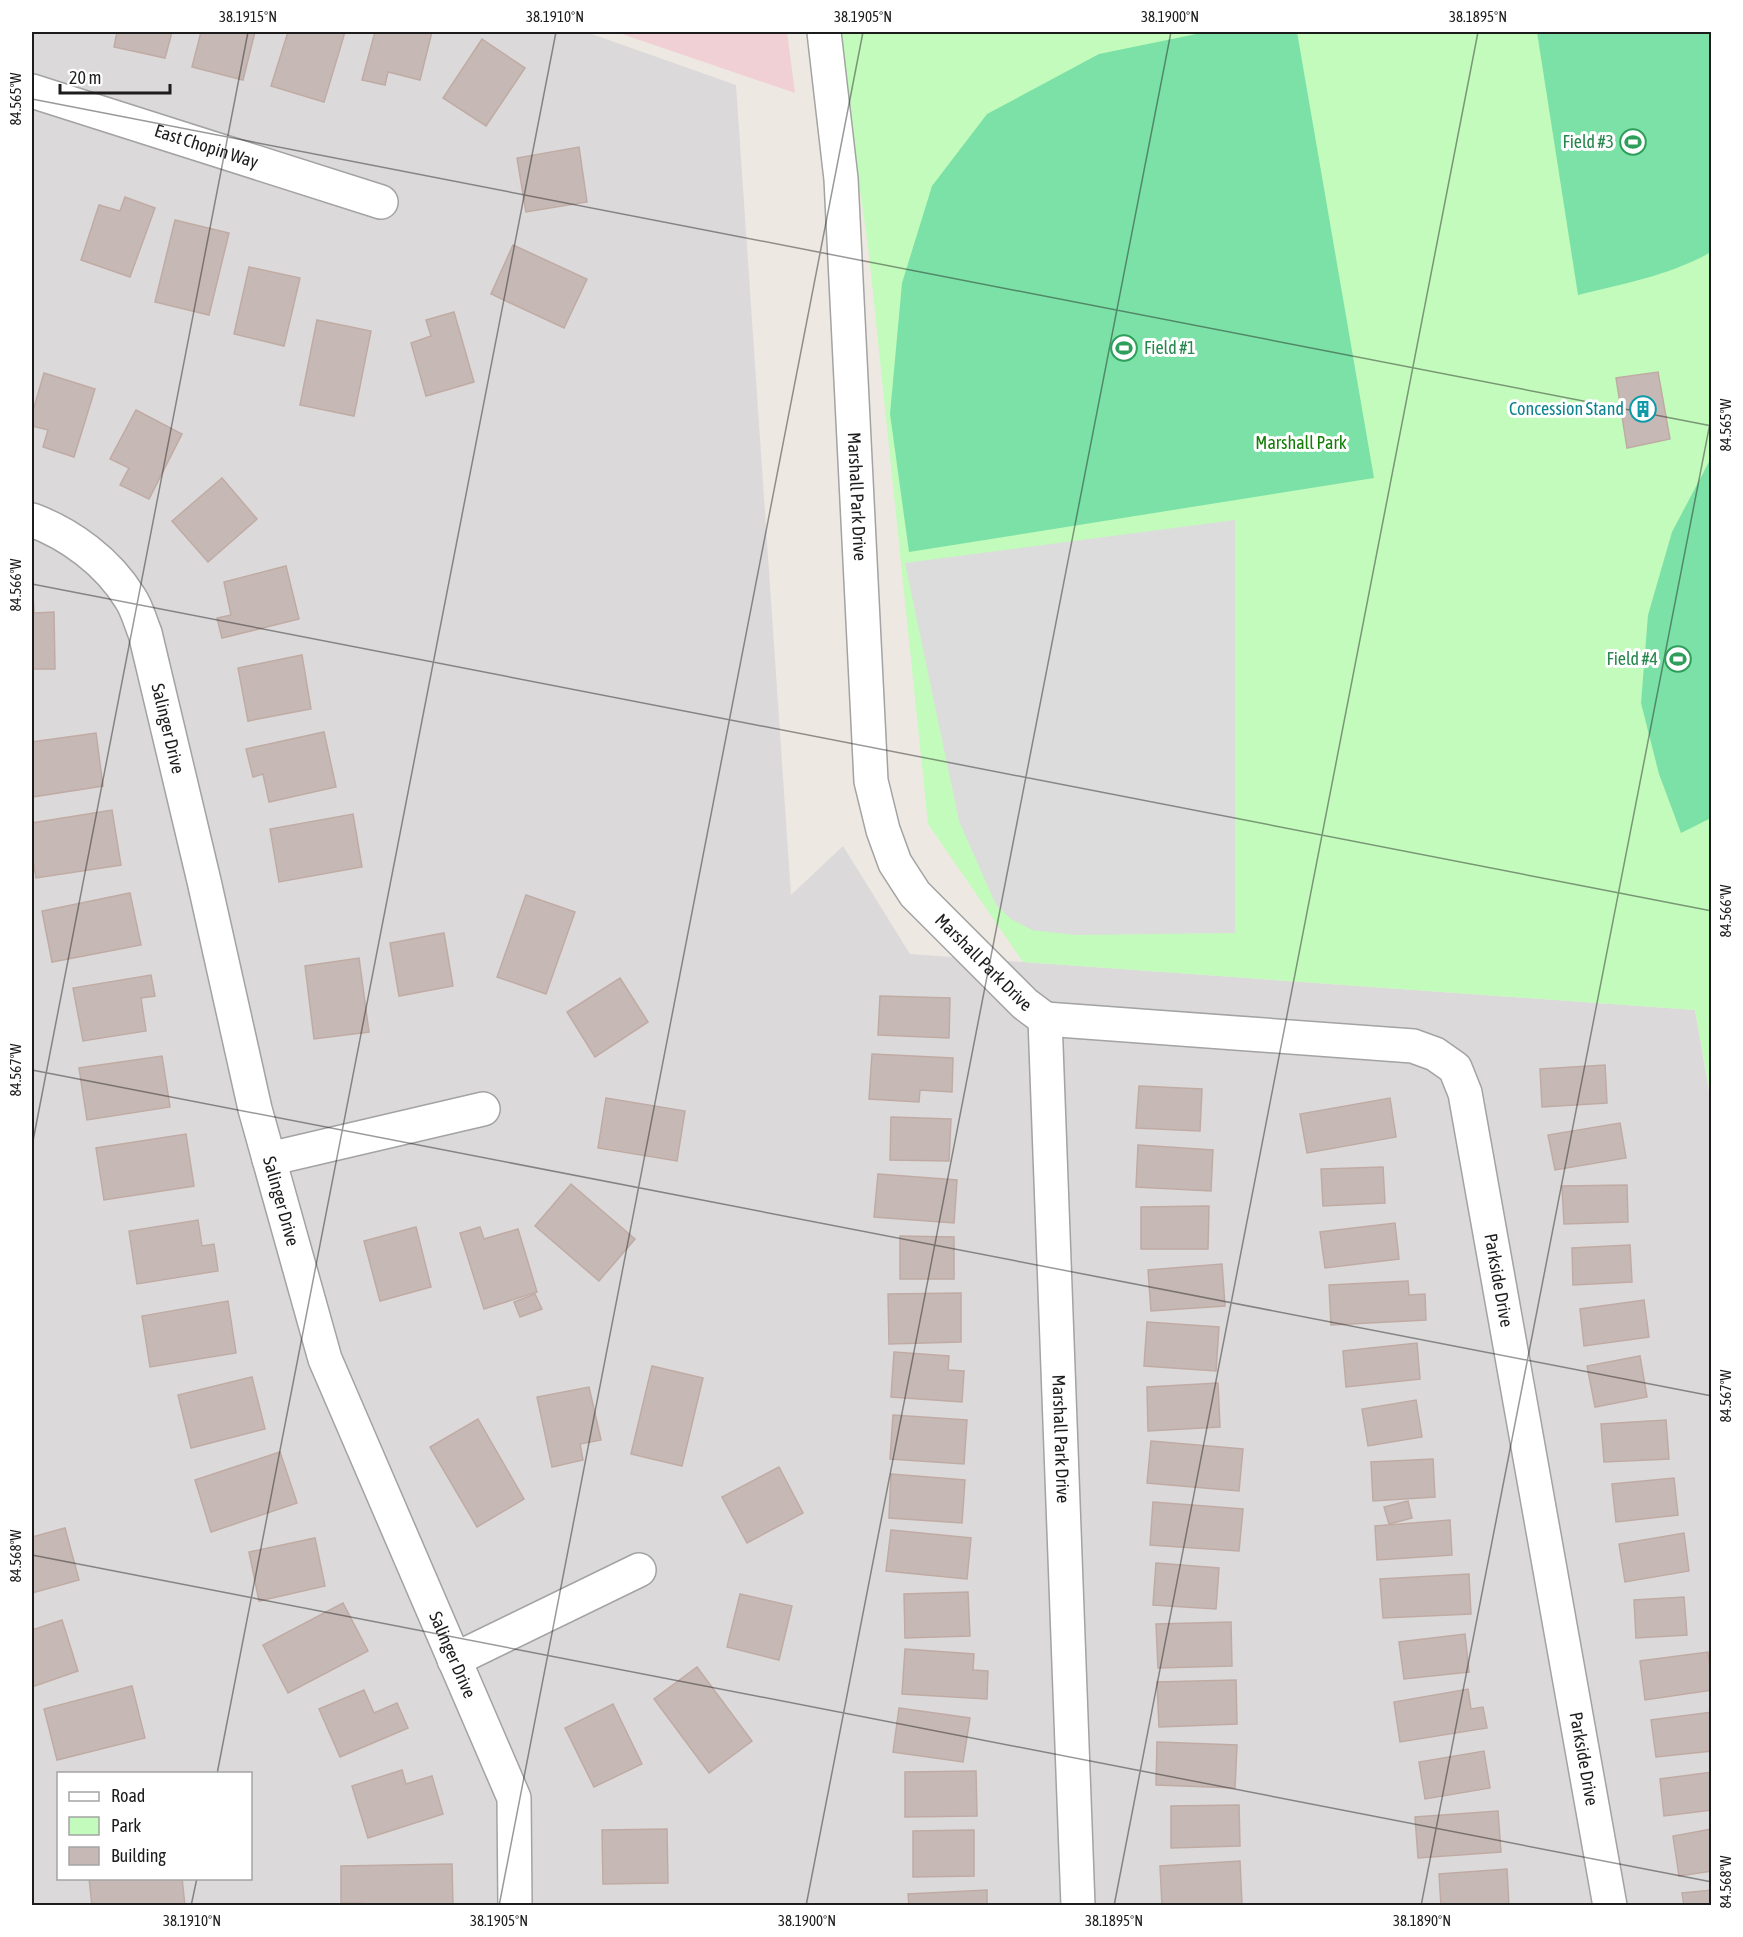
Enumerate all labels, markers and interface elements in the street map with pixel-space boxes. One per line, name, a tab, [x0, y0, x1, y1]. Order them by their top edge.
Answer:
text: 38.1915°N	[219, 8, 277, 25]
text: 38.1910°N	[526, 8, 584, 25]
text: 38.1905°N	[834, 8, 892, 25]
text: 38.1900°N	[1141, 8, 1199, 25]
text: 38.1895°N	[1449, 8, 1507, 25]
scale bar	[60, 57, 170, 95]
text: 20 m	[69, 67, 101, 88]
text: 84.565°W	[7, 72, 24, 125]
street label: East Chopin Way	[152, 120, 261, 172]
sports icon: Field #3	[1618, 127, 1648, 157]
place label: Field #3	[1562, 131, 1614, 152]
sports icon: Field #1	[1109, 333, 1139, 363]
place label: Field #1	[1144, 337, 1196, 358]
building icon: Concession Stand	[1628, 394, 1658, 424]
place label: Concession Stand	[1509, 398, 1624, 419]
text: 84.565°W	[1717, 398, 1734, 451]
street label: Marshall Park Drive	[844, 432, 871, 561]
park label: Marshall Park	[1255, 432, 1347, 453]
text: 84.566°W	[7, 558, 24, 611]
sports icon: Field #4	[1663, 644, 1693, 674]
place label: Field #4	[1606, 648, 1658, 669]
street label: Salinger Drive	[147, 681, 189, 776]
text: 84.566°W	[1717, 884, 1734, 937]
street label: Marshall Park Drive	[931, 909, 1036, 1015]
text: 84.567°W	[7, 1043, 24, 1096]
street label: Salinger Drive	[259, 1154, 304, 1248]
street label: Parkside Drive	[1480, 1232, 1518, 1329]
text: 84.567°W	[1717, 1369, 1734, 1422]
street label: Marshall Park Drive	[1048, 1374, 1074, 1504]
text: 84.568°W	[7, 1529, 24, 1582]
street label: Salinger Drive	[425, 1608, 481, 1701]
street label: Parkside Drive	[1566, 1710, 1603, 1807]
legend	[57, 1772, 252, 1880]
text: Road	[111, 1785, 145, 1806]
text: Park	[111, 1815, 141, 1836]
text: Building	[111, 1845, 166, 1866]
text: 84.568°W	[1717, 1855, 1734, 1908]
text: 38.1910°N	[163, 1912, 221, 1929]
text: 38.1905°N	[470, 1912, 528, 1929]
text: 38.1900°N	[778, 1912, 836, 1929]
text: 38.1895°N	[1085, 1912, 1143, 1929]
text: 38.1890°N	[1393, 1912, 1451, 1929]

